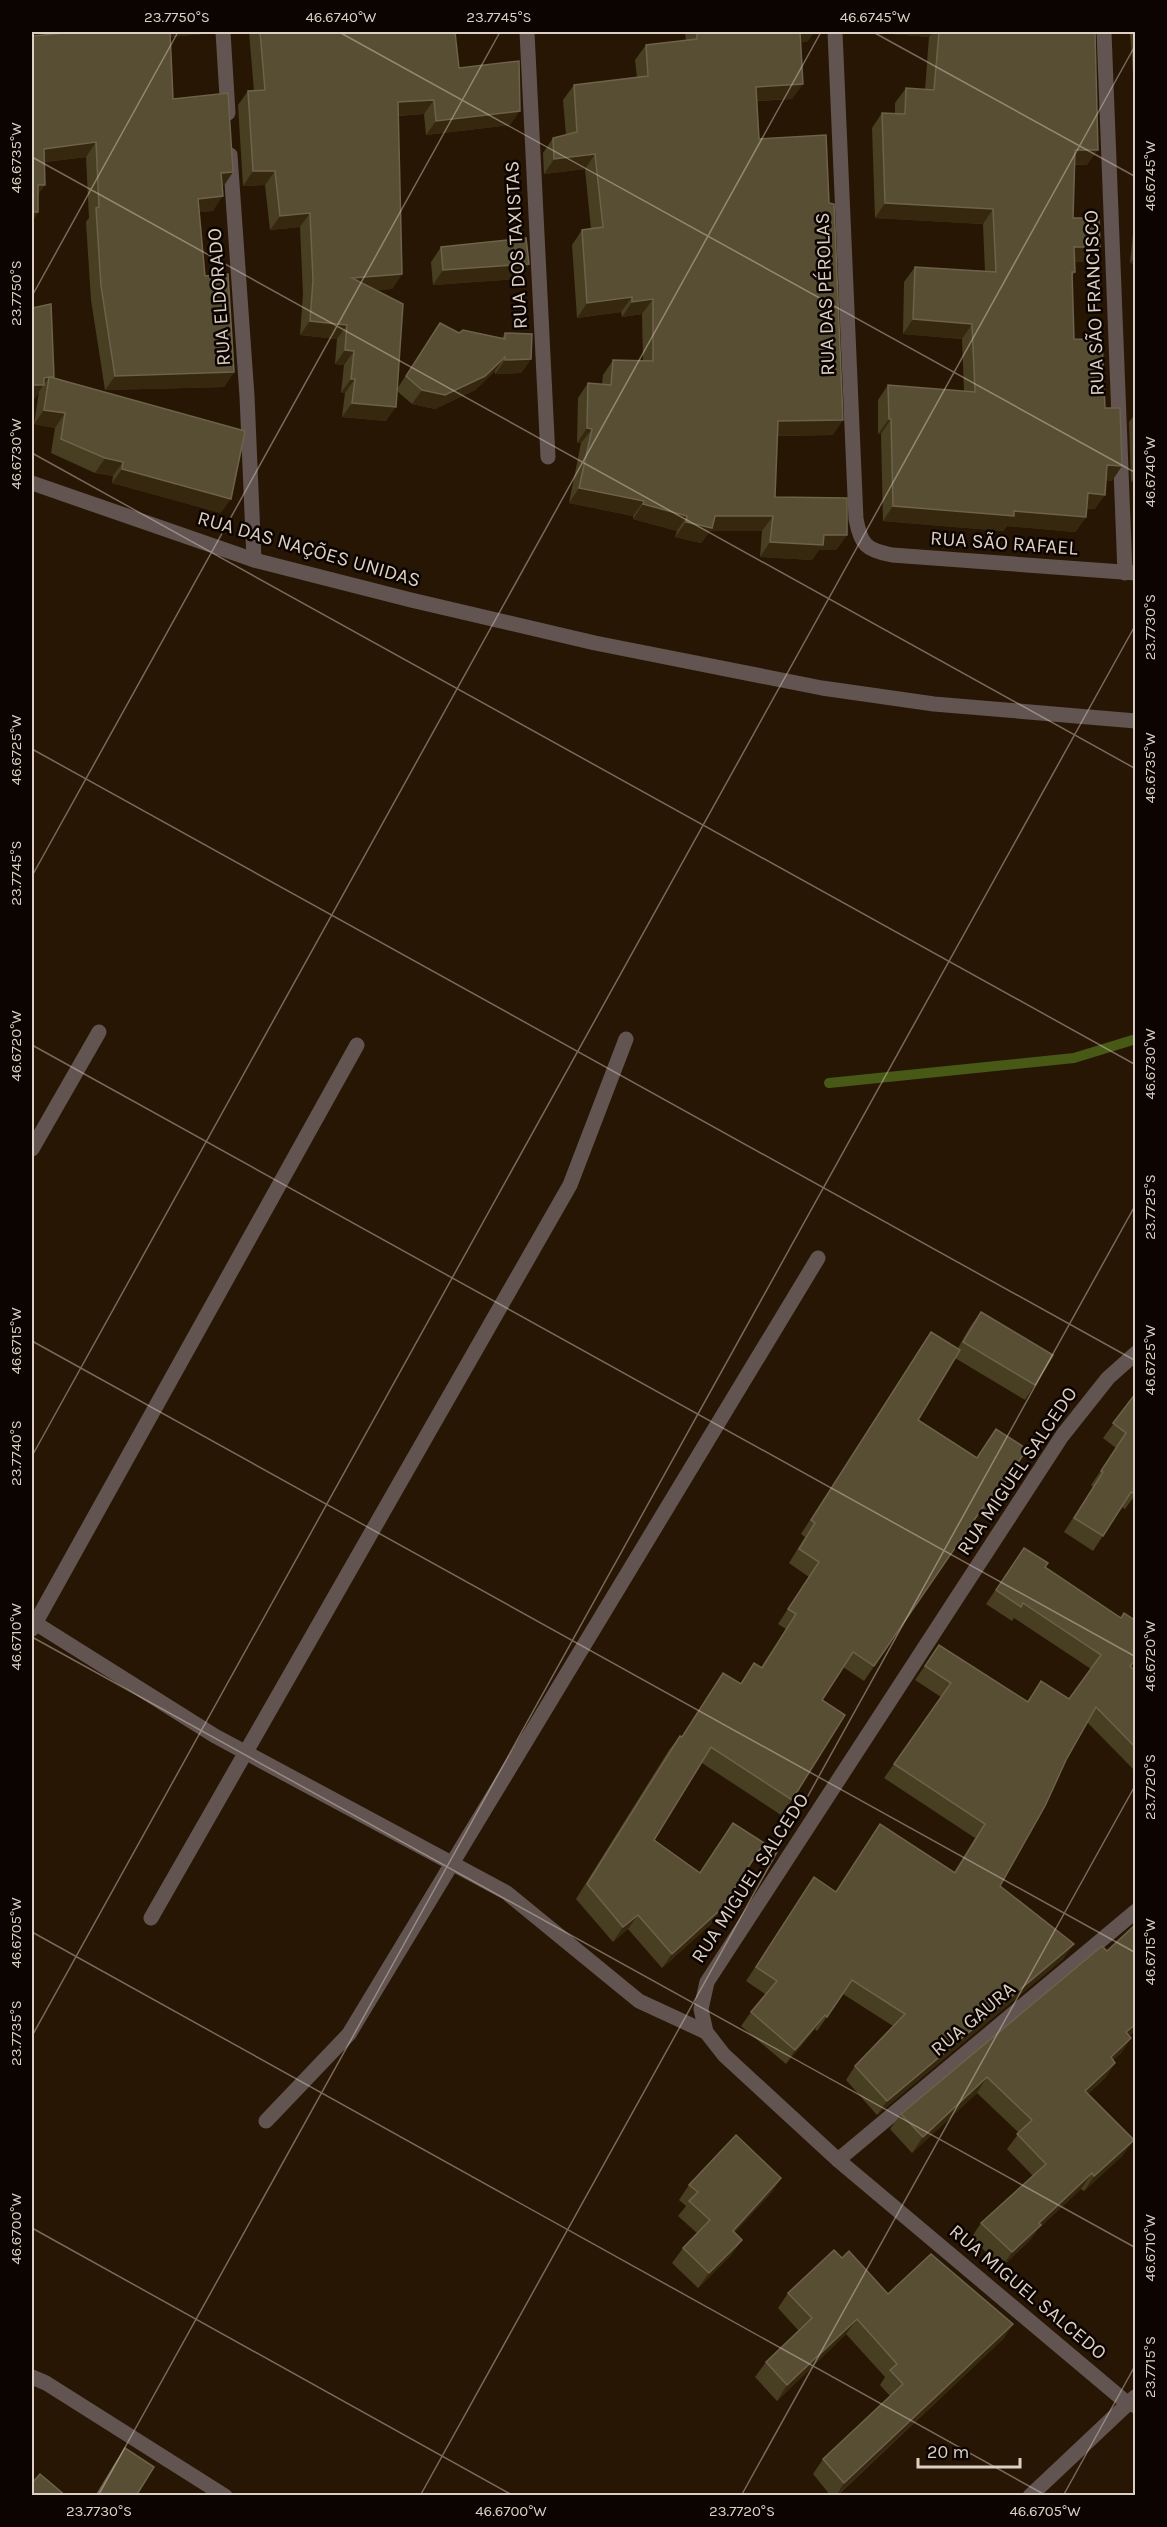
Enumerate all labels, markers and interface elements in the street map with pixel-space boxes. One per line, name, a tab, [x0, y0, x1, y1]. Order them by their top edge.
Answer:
text: 23.7750°S	[144, 8, 210, 26]
text: 46.6740°W	[305, 8, 377, 26]
text: 23.7745°S	[466, 8, 532, 26]
text: 46.6745°W	[840, 8, 911, 26]
text: 46.6735°W	[7, 122, 25, 194]
text: 46.6745°W	[1141, 140, 1159, 211]
street label: RUA DOS TAXISTAS	[500, 160, 532, 330]
street label: RUA SÃO FRANCISCO	[1079, 210, 1109, 396]
street label: RUA DAS PÉROLAS	[810, 212, 839, 376]
street label: RUA ELDORADO	[203, 227, 235, 367]
text: 23.7750°S	[7, 260, 25, 326]
text: 46.6730°W	[7, 418, 25, 490]
text: 46.6740°W	[1141, 436, 1159, 508]
street label: RUA DAS NAÇÕES UNIDAS	[195, 506, 423, 592]
street label: RUA SÃO RAFAEL	[929, 526, 1079, 560]
text: 23.7730°S	[1141, 594, 1159, 660]
text: 46.6725°W	[7, 714, 25, 785]
text: 46.6735°W	[1141, 732, 1159, 804]
text: 23.7745°S	[7, 840, 25, 906]
text: 46.6720°W	[7, 1010, 25, 1082]
text: 46.6730°W	[1141, 1028, 1159, 1100]
text: 23.7725°S	[1141, 1174, 1159, 1240]
text: 46.6715°W	[7, 1307, 25, 1375]
text: 46.6725°W	[1141, 1324, 1159, 1395]
street label: RUA MIGUEL SALCEDO	[952, 1383, 1082, 1559]
text: 23.7740°S	[7, 1420, 25, 1486]
text: 46.6710°W	[7, 1603, 25, 1671]
text: 46.6720°W	[1141, 1620, 1159, 1692]
text: 23.7720°S	[1141, 1754, 1159, 1820]
street label: RUA MIGUEL SALCEDO	[686, 1789, 814, 1967]
text: 46.6705°W	[7, 1897, 25, 1969]
text: 46.6715°W	[1141, 1918, 1159, 1986]
street label: RUA GAURA	[926, 1977, 1020, 2061]
text: 23.7735°S	[7, 2000, 25, 2066]
text: 46.6700°W	[7, 2193, 25, 2265]
text: 46.6710°W	[1141, 2214, 1159, 2282]
street label: RUA MIGUEL SALCEDO	[945, 2220, 1111, 2364]
text: 23.7715°S	[1141, 2336, 1159, 2398]
scale bar	[918, 2431, 1020, 2469]
text: 20 m	[927, 2441, 969, 2463]
text: 23.7730°S	[66, 2502, 132, 2520]
text: 46.6700°W	[475, 2502, 547, 2520]
text: 23.7720°S	[709, 2502, 775, 2520]
text: 46.6705°W	[1009, 2502, 1081, 2520]

